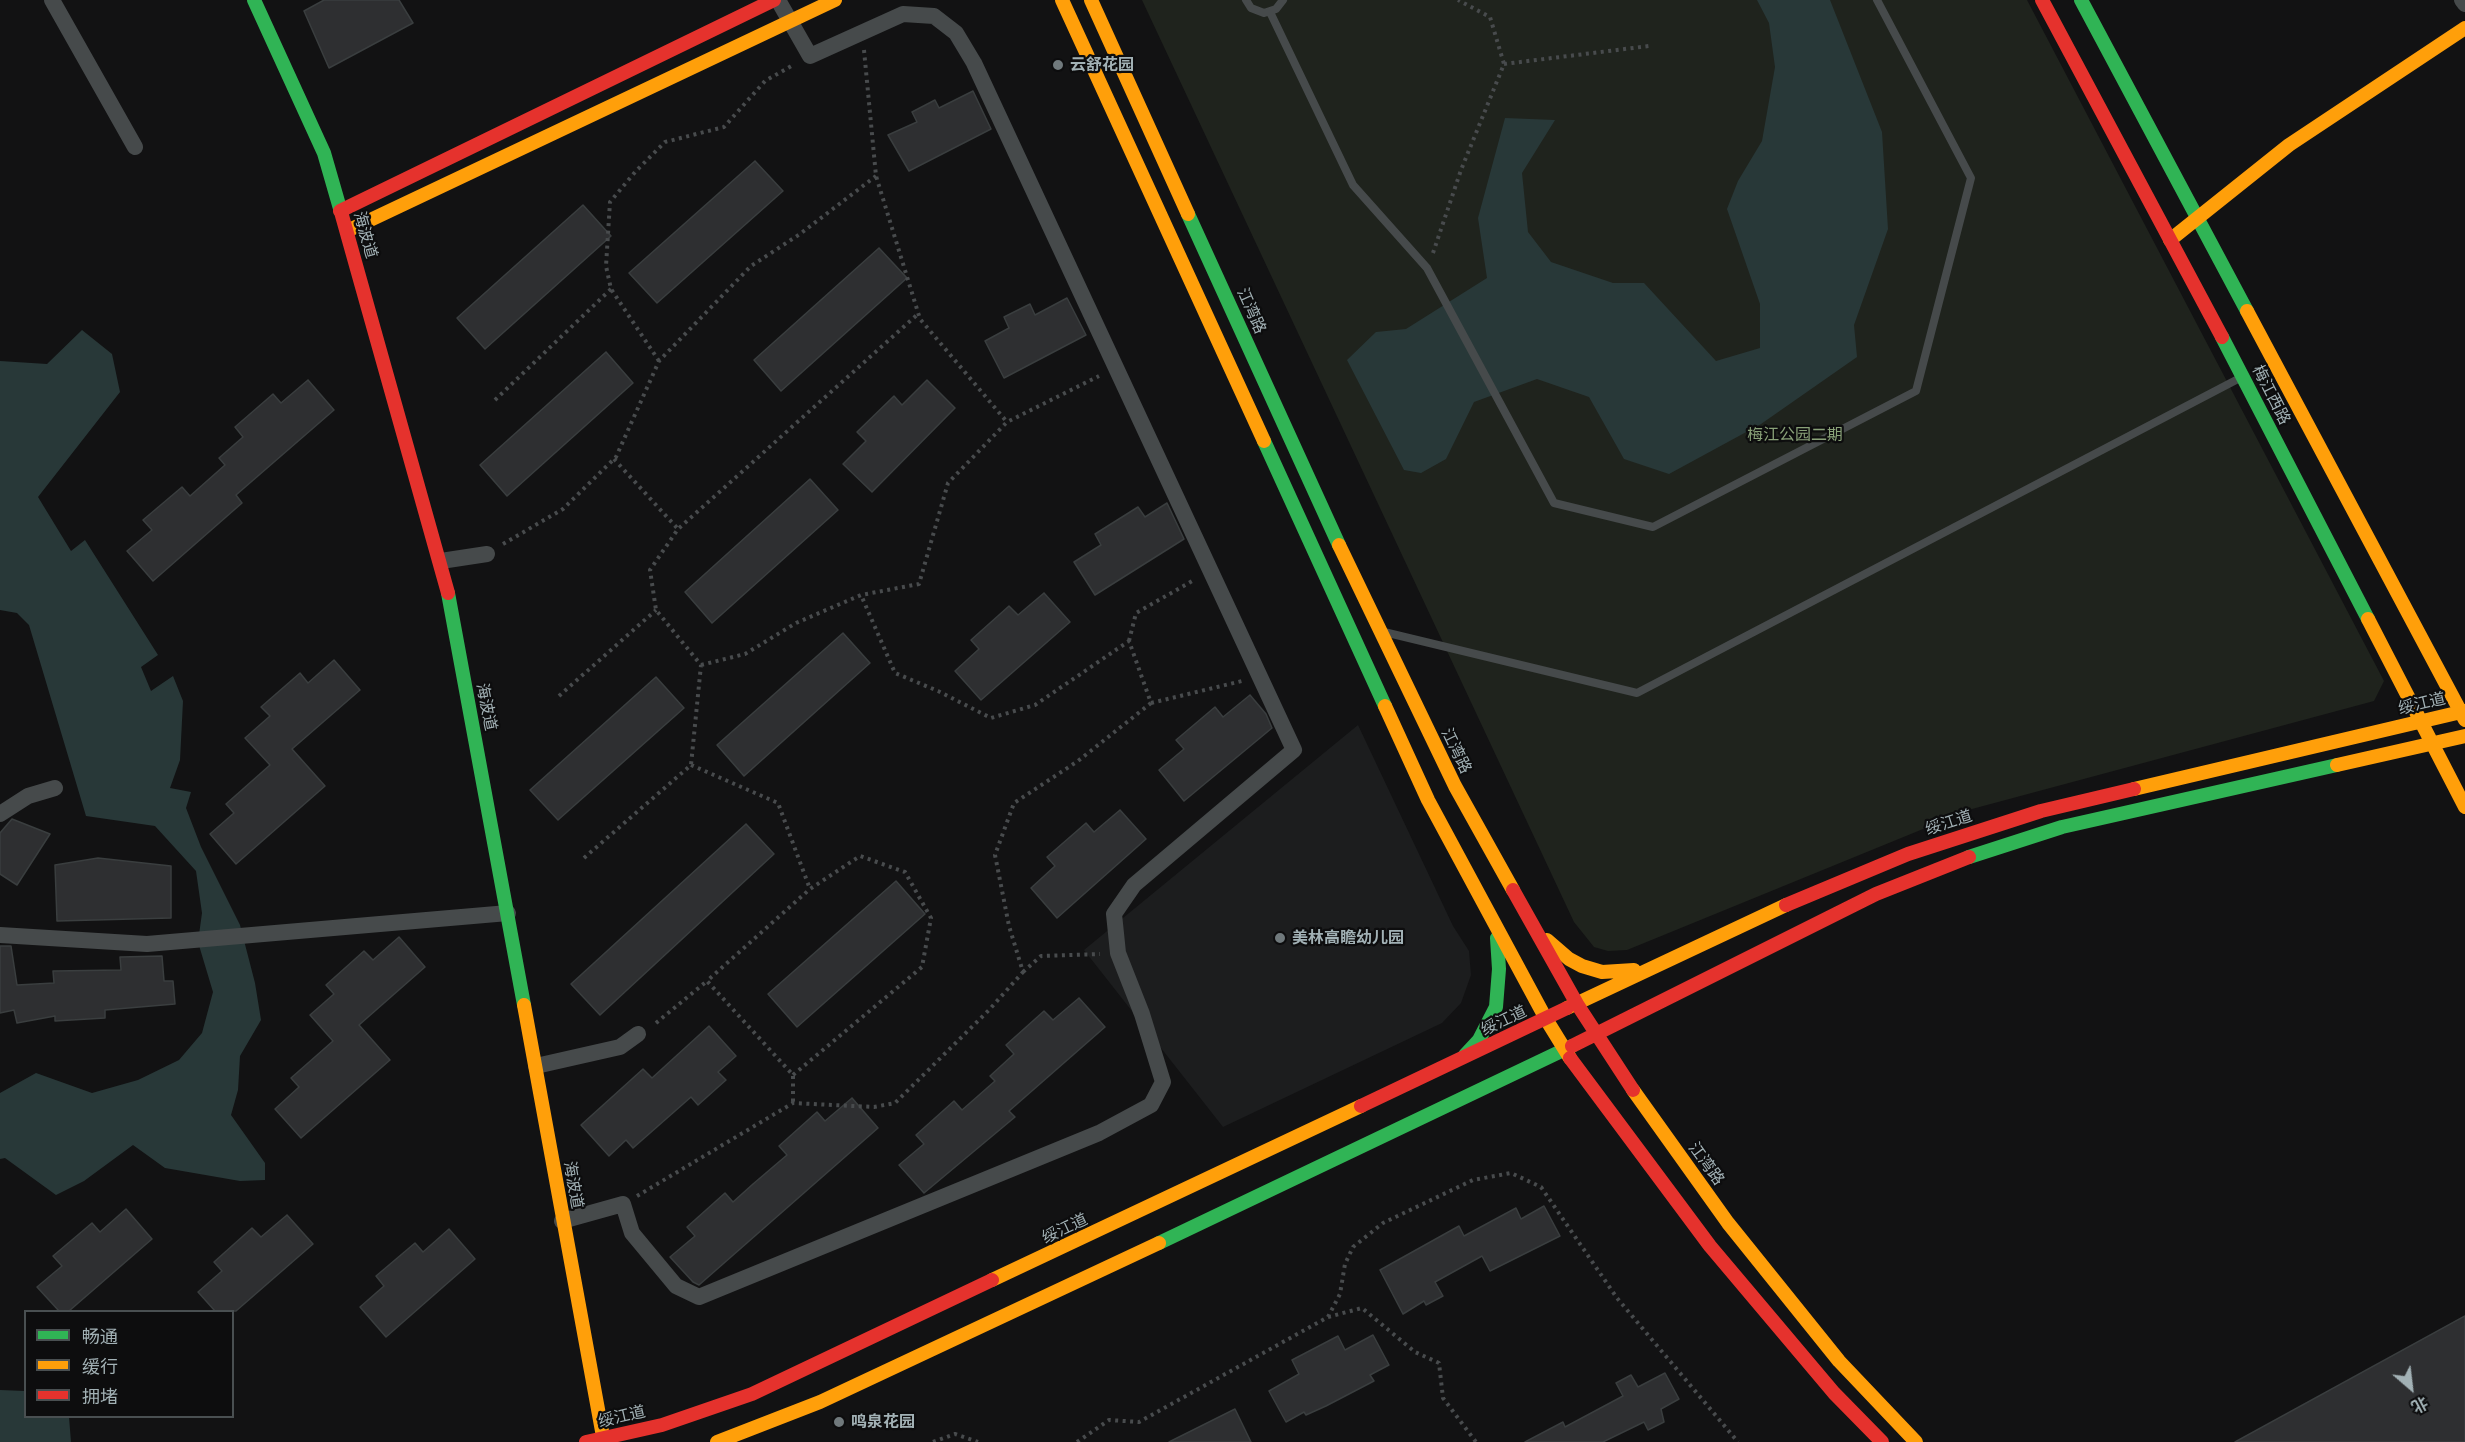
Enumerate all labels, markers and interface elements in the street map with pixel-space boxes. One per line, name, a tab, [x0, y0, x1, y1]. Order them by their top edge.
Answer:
place label: 云舒花园	[1070, 55, 1134, 75]
marker: 云舒花园	[1051, 58, 1065, 72]
street label: 海波道	[349, 209, 381, 261]
street label: 江湾路	[1232, 285, 1270, 337]
street label: 梅江西路	[2248, 362, 2294, 428]
park label: 梅江公园二期	[1747, 425, 1843, 445]
street label: 海波道	[472, 682, 500, 732]
street label: 绥江道	[2396, 689, 2448, 719]
street label: 江湾路	[1437, 725, 1475, 777]
street label: 绥江道	[1923, 806, 1975, 840]
place label: 美林高瞻幼儿园	[1292, 928, 1404, 948]
marker: 美林高瞻幼儿园	[1273, 931, 1287, 945]
street label: 绥江道	[1478, 1002, 1530, 1040]
street label: 江湾路	[1684, 1139, 1728, 1189]
street label: 海波道	[559, 1160, 587, 1210]
street label: 绥江道	[1039, 1210, 1091, 1248]
legend	[24, 1310, 234, 1418]
text: 畅通	[82, 1326, 118, 1348]
text: 缓行	[82, 1356, 118, 1378]
north arrow	[2381, 1358, 2441, 1418]
text: 拥堵	[82, 1386, 118, 1408]
text: 北	[2408, 1392, 2431, 1416]
street label: 绥江道	[596, 1402, 648, 1432]
place label: 鸣泉花园	[851, 1412, 915, 1432]
marker: 鸣泉花园	[832, 1415, 846, 1429]

